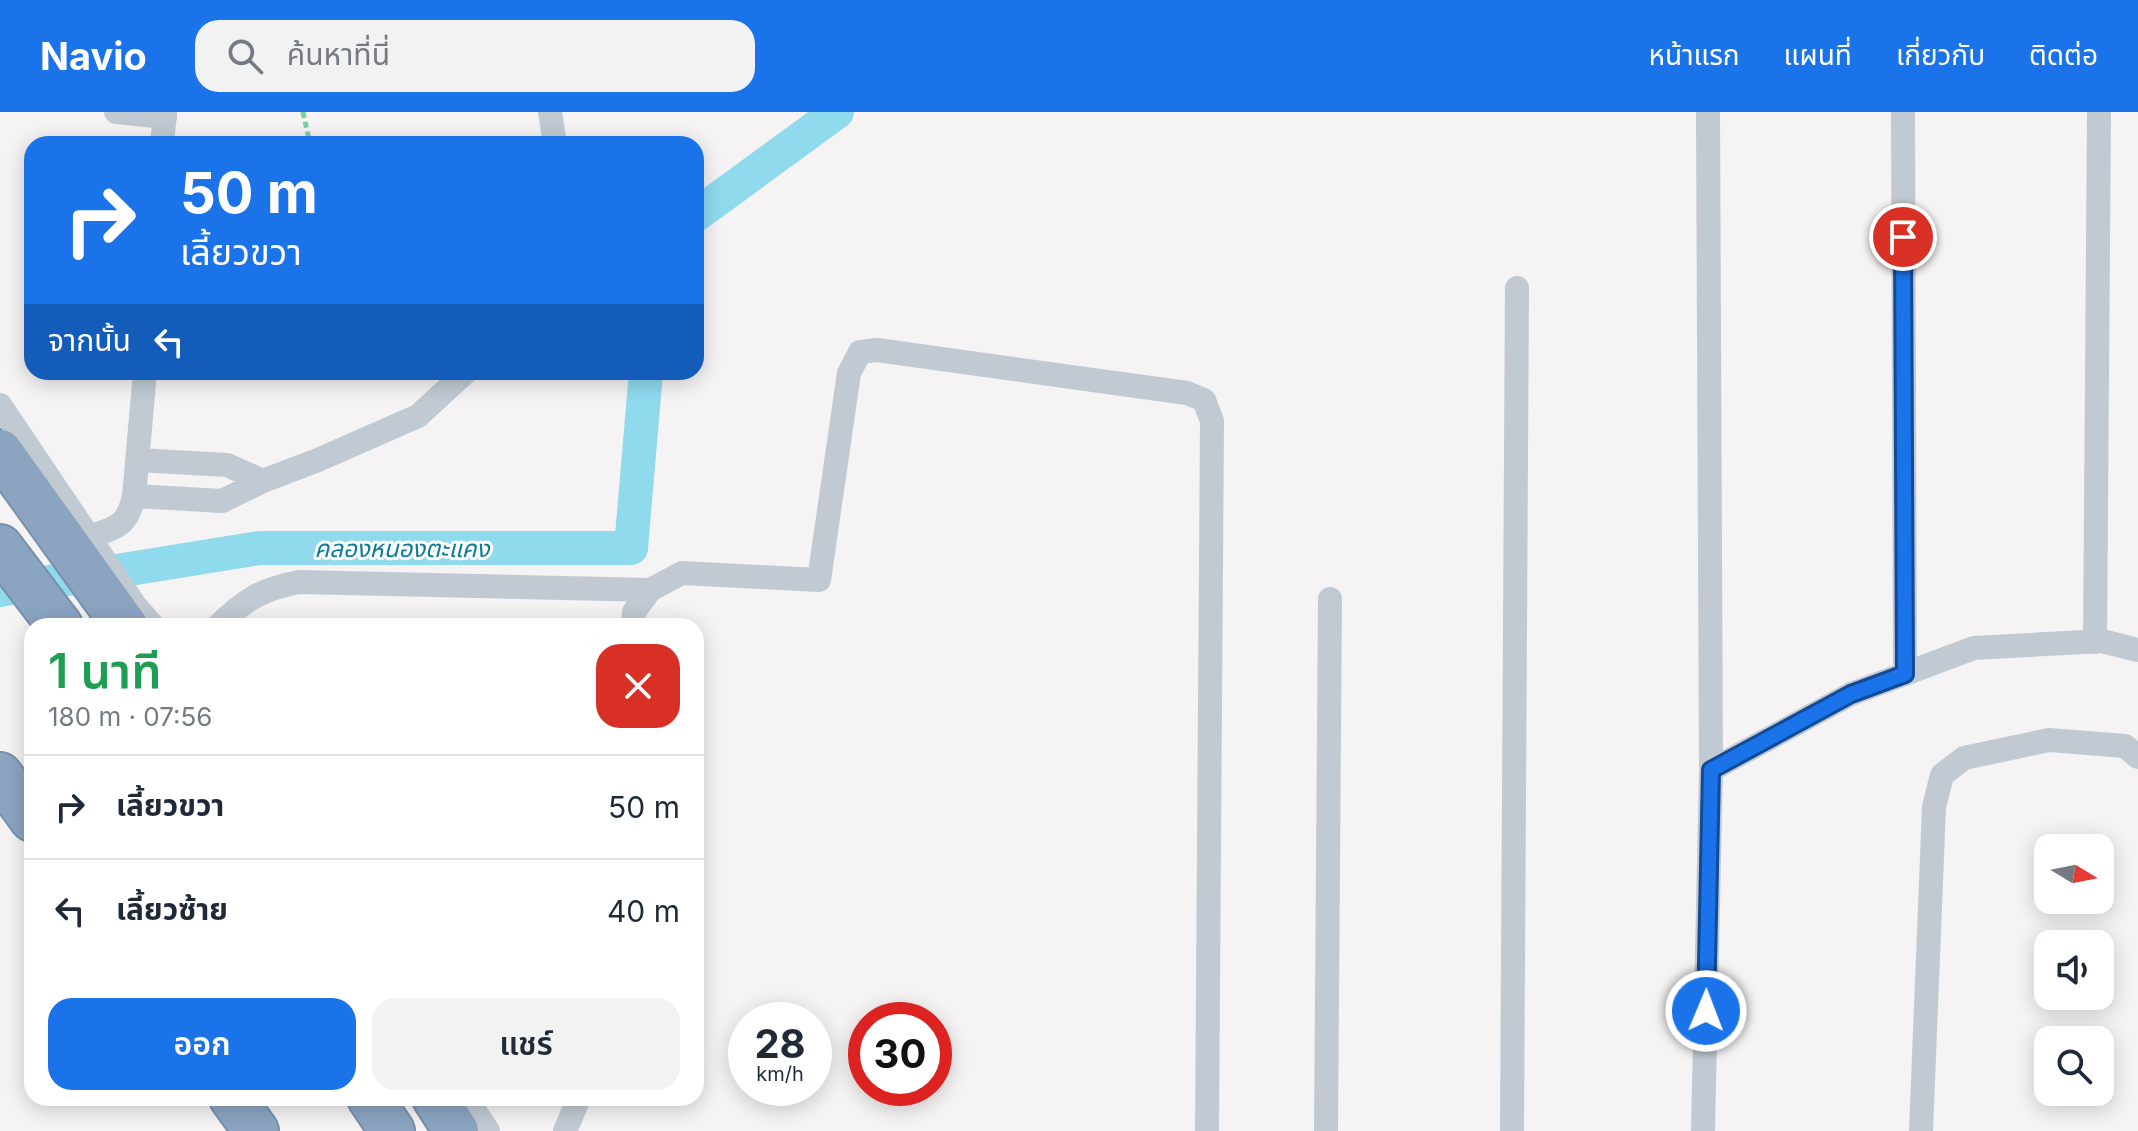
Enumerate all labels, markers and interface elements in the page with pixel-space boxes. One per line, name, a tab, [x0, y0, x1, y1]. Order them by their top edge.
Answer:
search box	[195, 20, 755, 92]
text: Navio	[40, 33, 147, 79]
icon: search	[223, 34, 267, 78]
text: ค้นหาที่นี่	[287, 36, 390, 72]
text: หน้าแรก	[1649, 38, 1740, 72]
text: แผนที่	[1784, 38, 1852, 72]
text: เกี่ยวกับ	[1896, 38, 1985, 72]
text: ติดต่อ	[2029, 38, 2098, 72]
text: 50 m	[180, 159, 318, 227]
icon: right	[48, 168, 152, 272]
pin	[1869, 203, 1937, 271]
icon: arrive	[1881, 215, 1925, 259]
text: เลี้ยวขวา	[180, 230, 302, 274]
icon: left	[147, 320, 191, 364]
text: จากนั้น	[48, 322, 131, 358]
water label: คลองหนองตะแคง	[315, 534, 491, 563]
text: 1 นาที	[48, 641, 161, 700]
button: close	[596, 644, 680, 728]
text: 180 m · 07:56	[48, 701, 212, 732]
icon: right	[48, 785, 92, 829]
text: เลี้ยวขวา	[116, 787, 224, 823]
text: 50 m	[608, 789, 680, 825]
north arrow	[2034, 834, 2114, 914]
map controls	[2034, 834, 2114, 1106]
icon: left	[48, 889, 92, 933]
text: เลี้ยวซ้าย	[116, 891, 228, 927]
text: 40 m	[607, 893, 680, 929]
button: sound	[2034, 930, 2114, 1010]
position arrow	[1664, 969, 1748, 1053]
button: ออก	[48, 998, 356, 1090]
button: แชร์	[372, 998, 680, 1090]
speed limit sign: 30	[848, 1002, 952, 1106]
text: 28	[754, 1019, 806, 1068]
button: search	[2034, 1026, 2114, 1106]
text: km/h	[756, 1062, 804, 1086]

